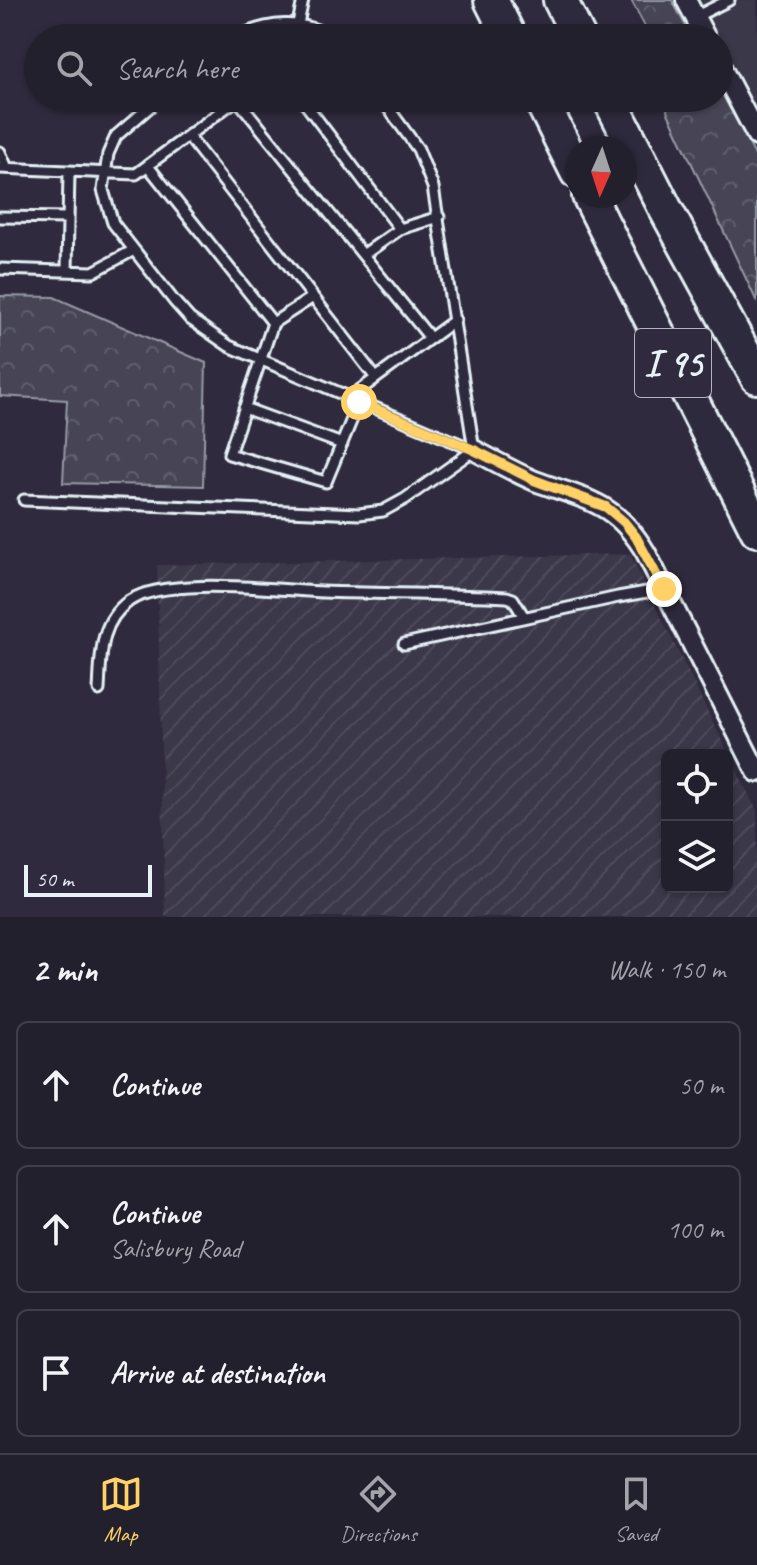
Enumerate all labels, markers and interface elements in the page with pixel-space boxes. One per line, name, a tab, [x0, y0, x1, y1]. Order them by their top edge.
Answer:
search box	[24, 24, 733, 112]
icon: search	[52, 46, 96, 90]
text: Search here	[116, 49, 238, 87]
north arrow	[565, 136, 637, 208]
road number: I 95	[635, 329, 711, 397]
route start	[341, 384, 377, 420]
route end	[646, 571, 682, 607]
map controls	[661, 749, 733, 893]
button: locate	[661, 749, 733, 821]
button: layers	[661, 821, 733, 893]
scale bar	[24, 861, 152, 897]
text: 50 m	[36, 865, 73, 893]
text: 2 min	[32, 948, 97, 991]
text: Walk · 150 m	[608, 953, 725, 986]
icon: ahead	[34, 1063, 78, 1107]
text: Continue	[110, 1066, 200, 1104]
text: 50 m	[679, 1069, 723, 1102]
text: Continue	[110, 1194, 200, 1232]
icon: ahead	[34, 1207, 78, 1251]
text: 100 m	[667, 1213, 723, 1246]
text: Salisbury Road	[110, 1232, 241, 1265]
icon: arrive	[34, 1351, 78, 1395]
text: Arrive at destination	[110, 1354, 325, 1392]
tab: Map	[99, 1472, 143, 1548]
tab: Directions	[340, 1472, 417, 1548]
tab: Saved	[614, 1472, 658, 1548]

